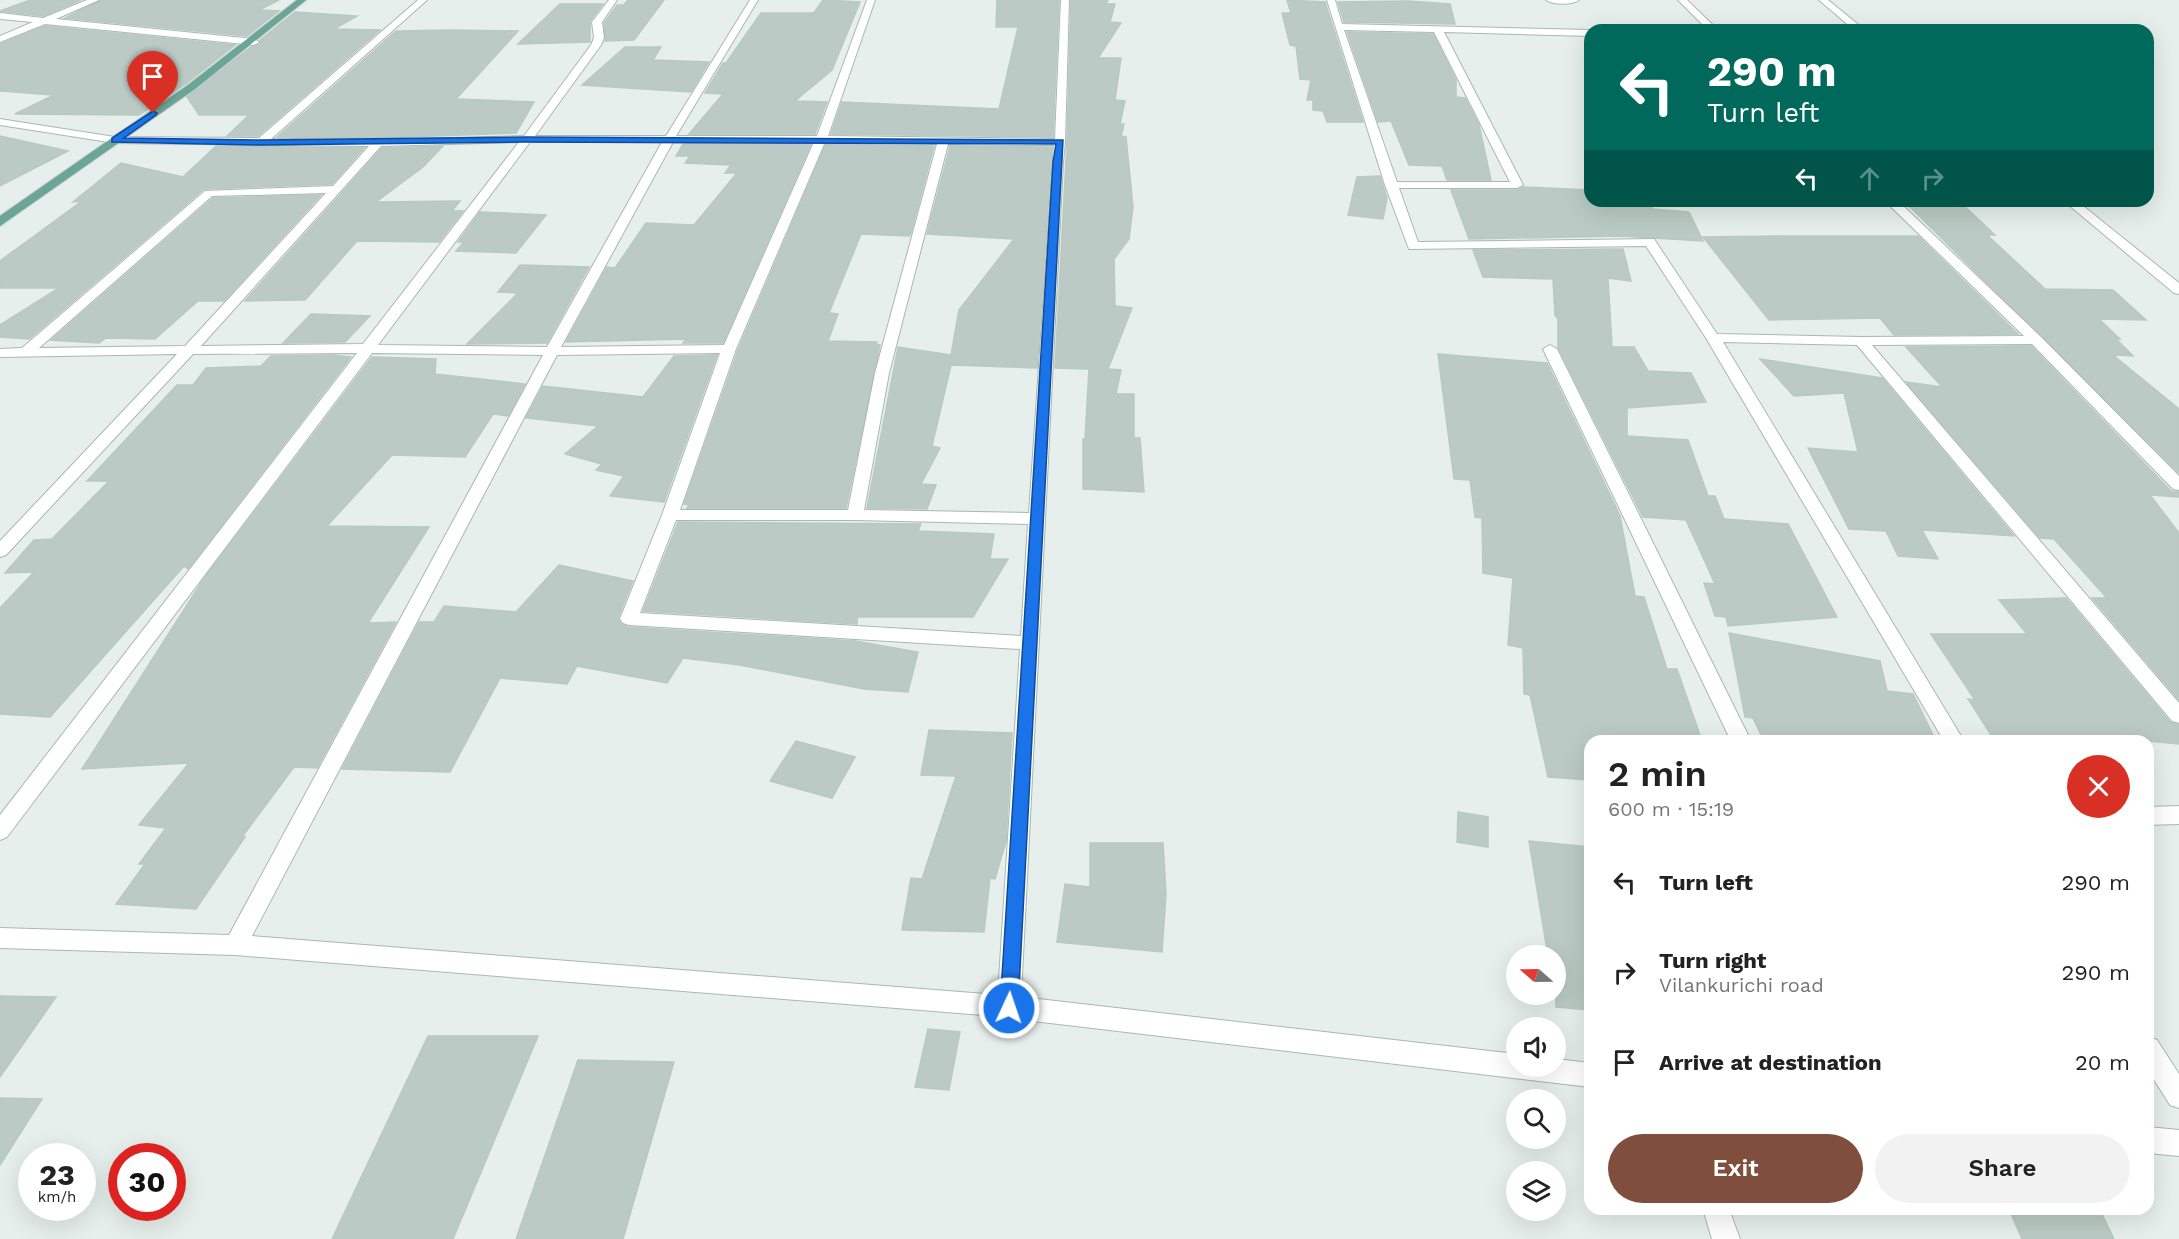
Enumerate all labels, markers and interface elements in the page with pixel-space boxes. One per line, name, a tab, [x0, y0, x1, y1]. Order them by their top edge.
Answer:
text: 290 m	[1707, 47, 1837, 96]
icon: left	[1608, 48, 1686, 126]
pin	[127, 51, 178, 113]
icon: arrive	[136, 60, 169, 93]
text: Turn left	[1707, 97, 1819, 129]
icon: left	[1790, 162, 1823, 195]
icon: ahead	[1853, 162, 1886, 195]
icon: right	[1916, 162, 1949, 195]
text: 2 min	[1608, 753, 1707, 795]
button: close	[2067, 755, 2130, 818]
text: 600 m · 15:19	[1608, 797, 1734, 821]
icon: left	[1608, 866, 1641, 899]
text: Turn left	[1659, 870, 1753, 895]
text: 290 m	[2061, 870, 2130, 895]
north arrow	[1506, 945, 1566, 1005]
map controls	[1506, 945, 1566, 1221]
text: Turn right	[1659, 948, 1766, 973]
icon: right	[1608, 956, 1641, 989]
text: 290 m	[2061, 960, 2130, 985]
text: Vilankurichi road	[1659, 973, 1824, 997]
position arrow	[977, 976, 1041, 1040]
button: sound	[1506, 1017, 1566, 1077]
icon: arrive	[1608, 1046, 1641, 1079]
text: Arrive at destination	[1659, 1050, 1882, 1075]
text: 20 m	[2075, 1050, 2130, 1075]
button: search	[1506, 1089, 1566, 1149]
button: Exit	[1608, 1134, 1863, 1203]
button: Share	[1875, 1134, 2130, 1203]
speed limit sign: 30	[108, 1143, 186, 1221]
text: 23	[39, 1157, 75, 1192]
button: layers	[1506, 1161, 1566, 1221]
text: km/h	[38, 1188, 76, 1206]

